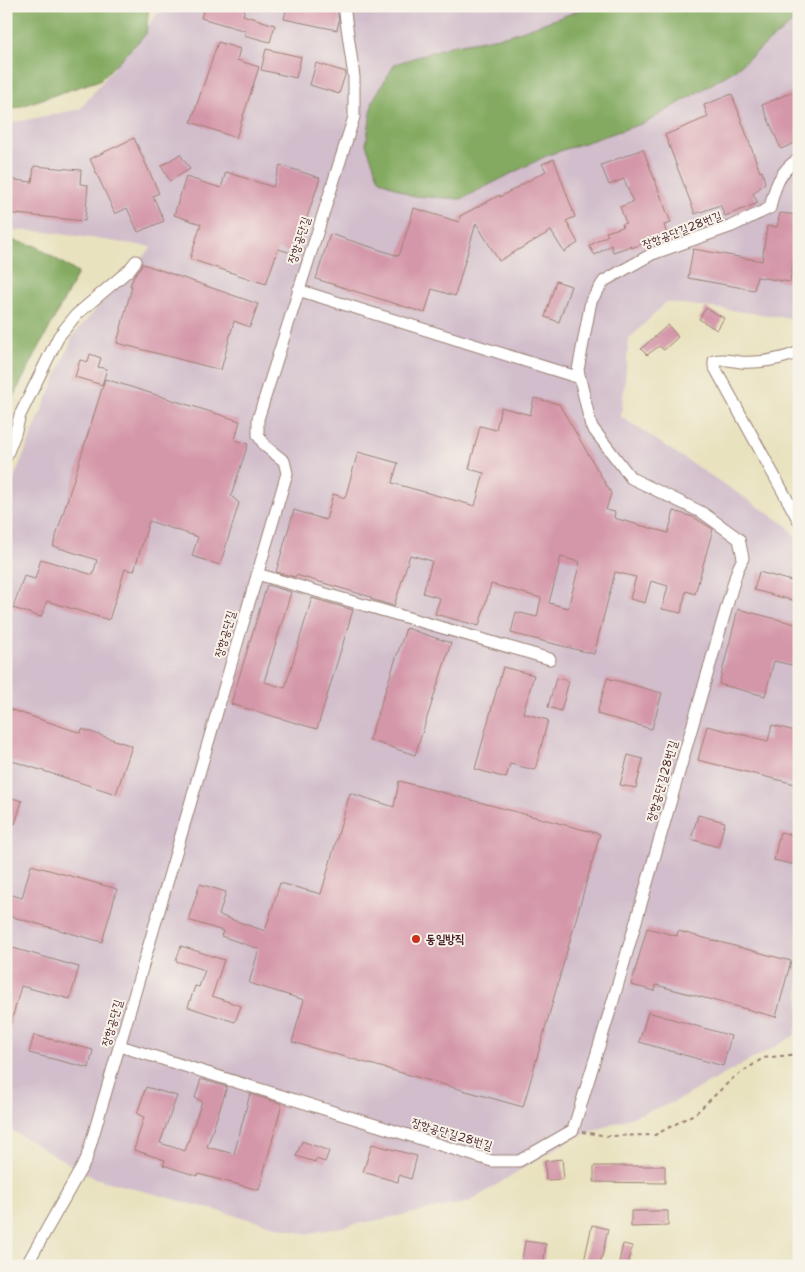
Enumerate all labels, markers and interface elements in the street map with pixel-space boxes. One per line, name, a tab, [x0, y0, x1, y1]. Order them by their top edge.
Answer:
street label: 장항공단길28번길	[640, 207, 724, 253]
street label: 장항공단길	[284, 214, 314, 265]
street label: 장항공단길	[211, 608, 239, 659]
street label: 장항공단길28번길	[643, 738, 681, 824]
place label: 동일방직	[426, 931, 465, 947]
marker: 동일방직	[410, 933, 422, 945]
street label: 장항공단길	[98, 997, 126, 1048]
street label: 장항공단길28번길	[409, 1114, 495, 1154]

